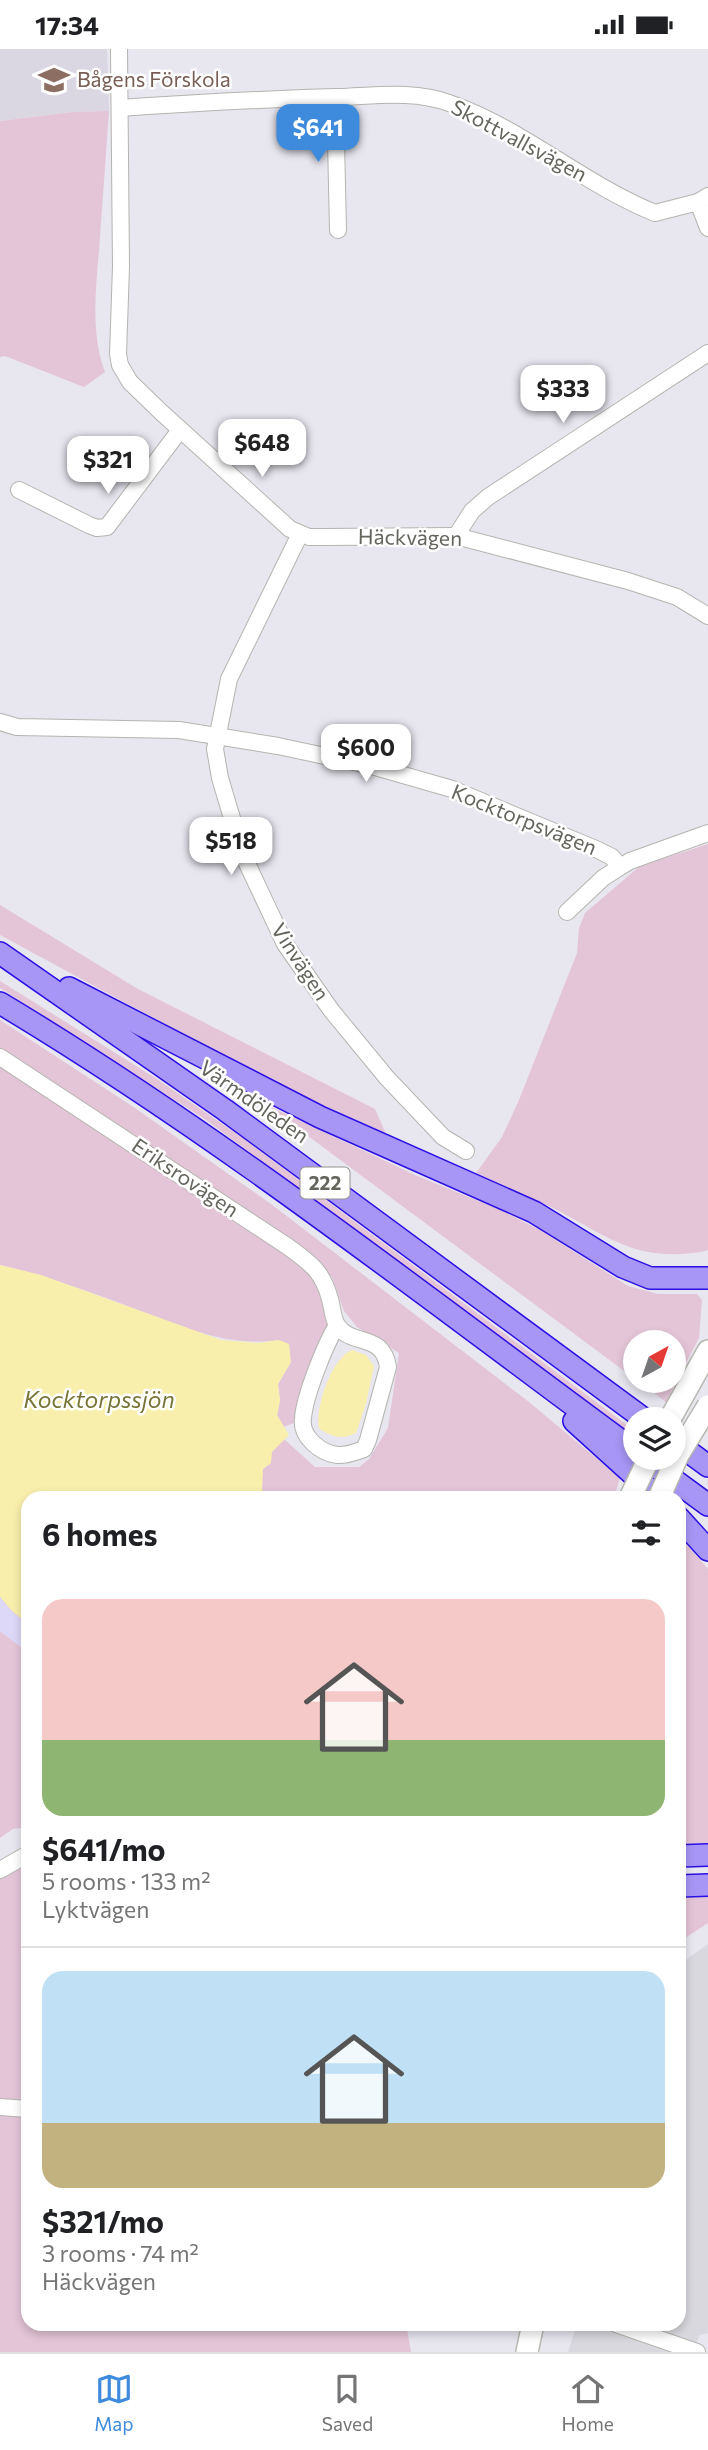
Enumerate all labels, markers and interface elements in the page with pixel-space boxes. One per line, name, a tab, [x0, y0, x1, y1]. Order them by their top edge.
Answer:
text: 17:34	[35, 9, 99, 40]
school or university icon: Bågens Förskola	[37, 63, 71, 97]
place label: Bågens Förskola	[77, 66, 231, 91]
street label: Skottvallsvägen	[448, 93, 592, 186]
pin: $641	[277, 104, 359, 164]
text: $641	[292, 113, 344, 141]
pin: $333	[522, 365, 604, 425]
text: $333	[536, 374, 590, 402]
pin: $648	[221, 419, 303, 479]
text: $648	[234, 428, 290, 456]
pin: $321	[67, 437, 149, 496]
text: $321	[83, 445, 133, 473]
street label: Häckvägen	[358, 523, 462, 550]
pin: $600	[325, 725, 407, 784]
text: $600	[337, 733, 395, 761]
street label: Kocktorpsvägen	[448, 778, 601, 859]
pin: $518	[190, 817, 272, 877]
text: $518	[205, 826, 257, 854]
street label: Vinvägen	[267, 918, 336, 1005]
street label: Värmdöleden	[196, 1054, 314, 1148]
street label: Eriksrovägen	[128, 1132, 244, 1222]
road number: 222	[300, 1167, 350, 1199]
north arrow	[623, 1330, 686, 1393]
map controls	[623, 1330, 686, 1470]
water label: Kocktorpssjön	[23, 1385, 175, 1413]
button: layers	[623, 1407, 686, 1470]
icon: filters	[627, 1514, 665, 1552]
text: 6 homes	[42, 1515, 157, 1552]
icon: home	[291, 1644, 417, 1770]
text: $641/mo	[42, 1830, 166, 1867]
text: 5 rooms · 133 m²	[42, 1867, 210, 1895]
text: Lyktvägen	[42, 1895, 149, 1923]
icon: home	[291, 2016, 417, 2142]
text: $321/mo	[42, 2202, 164, 2239]
text: 3 rooms · 74 m²	[42, 2239, 199, 2267]
text: Häckvägen	[42, 2267, 156, 2295]
tab: Map	[94, 2370, 133, 2435]
tab: Saved	[322, 2370, 373, 2435]
tab: Home	[562, 2370, 614, 2435]

